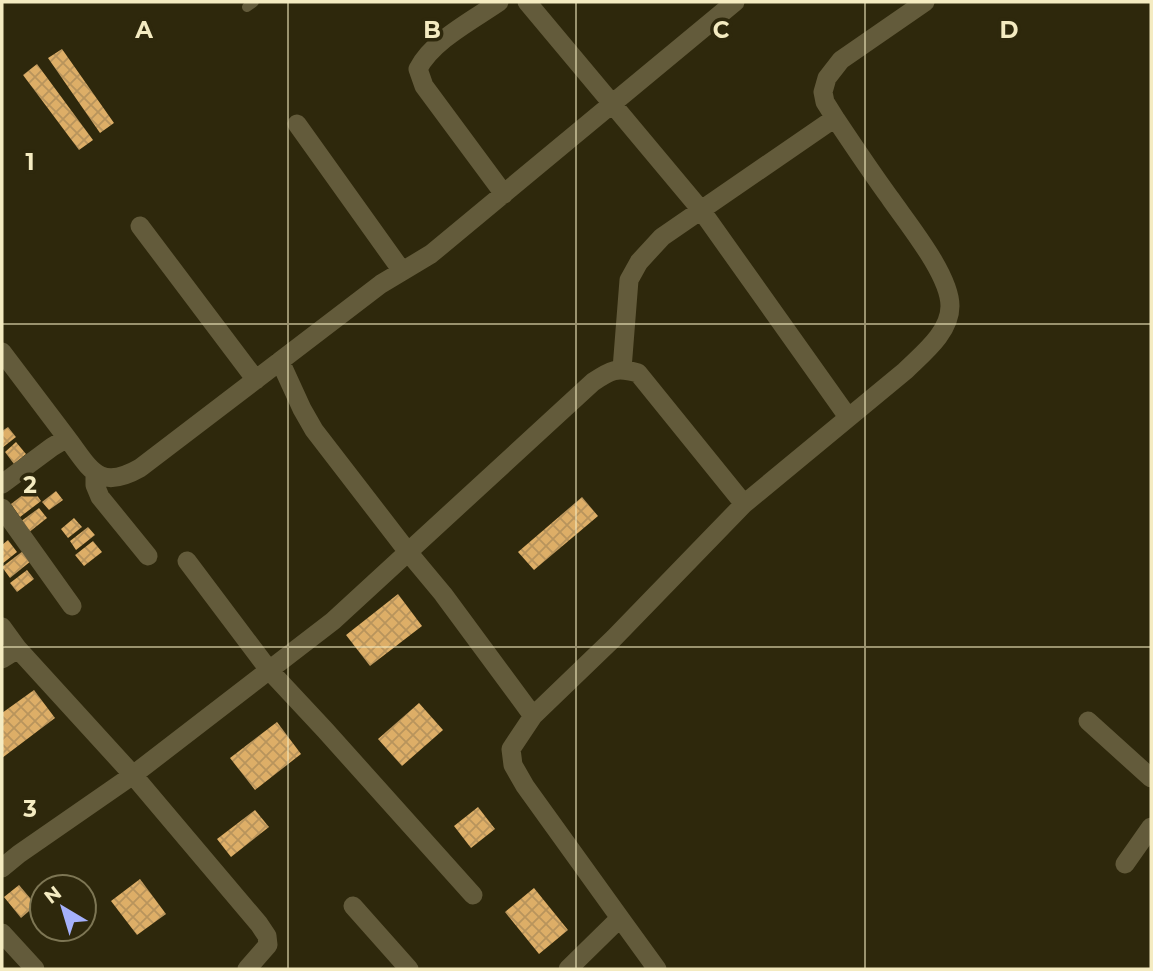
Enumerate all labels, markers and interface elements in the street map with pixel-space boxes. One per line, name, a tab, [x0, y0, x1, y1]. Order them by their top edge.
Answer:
text: A	[134, 16, 153, 44]
text: B	[423, 16, 441, 44]
text: C	[713, 16, 730, 44]
text: D	[1000, 16, 1019, 44]
text: 1	[25, 148, 35, 176]
text: 2	[23, 471, 37, 499]
text: 3	[22, 795, 37, 823]
north arrow	[28, 873, 98, 943]
text: N	[40, 881, 66, 909]

